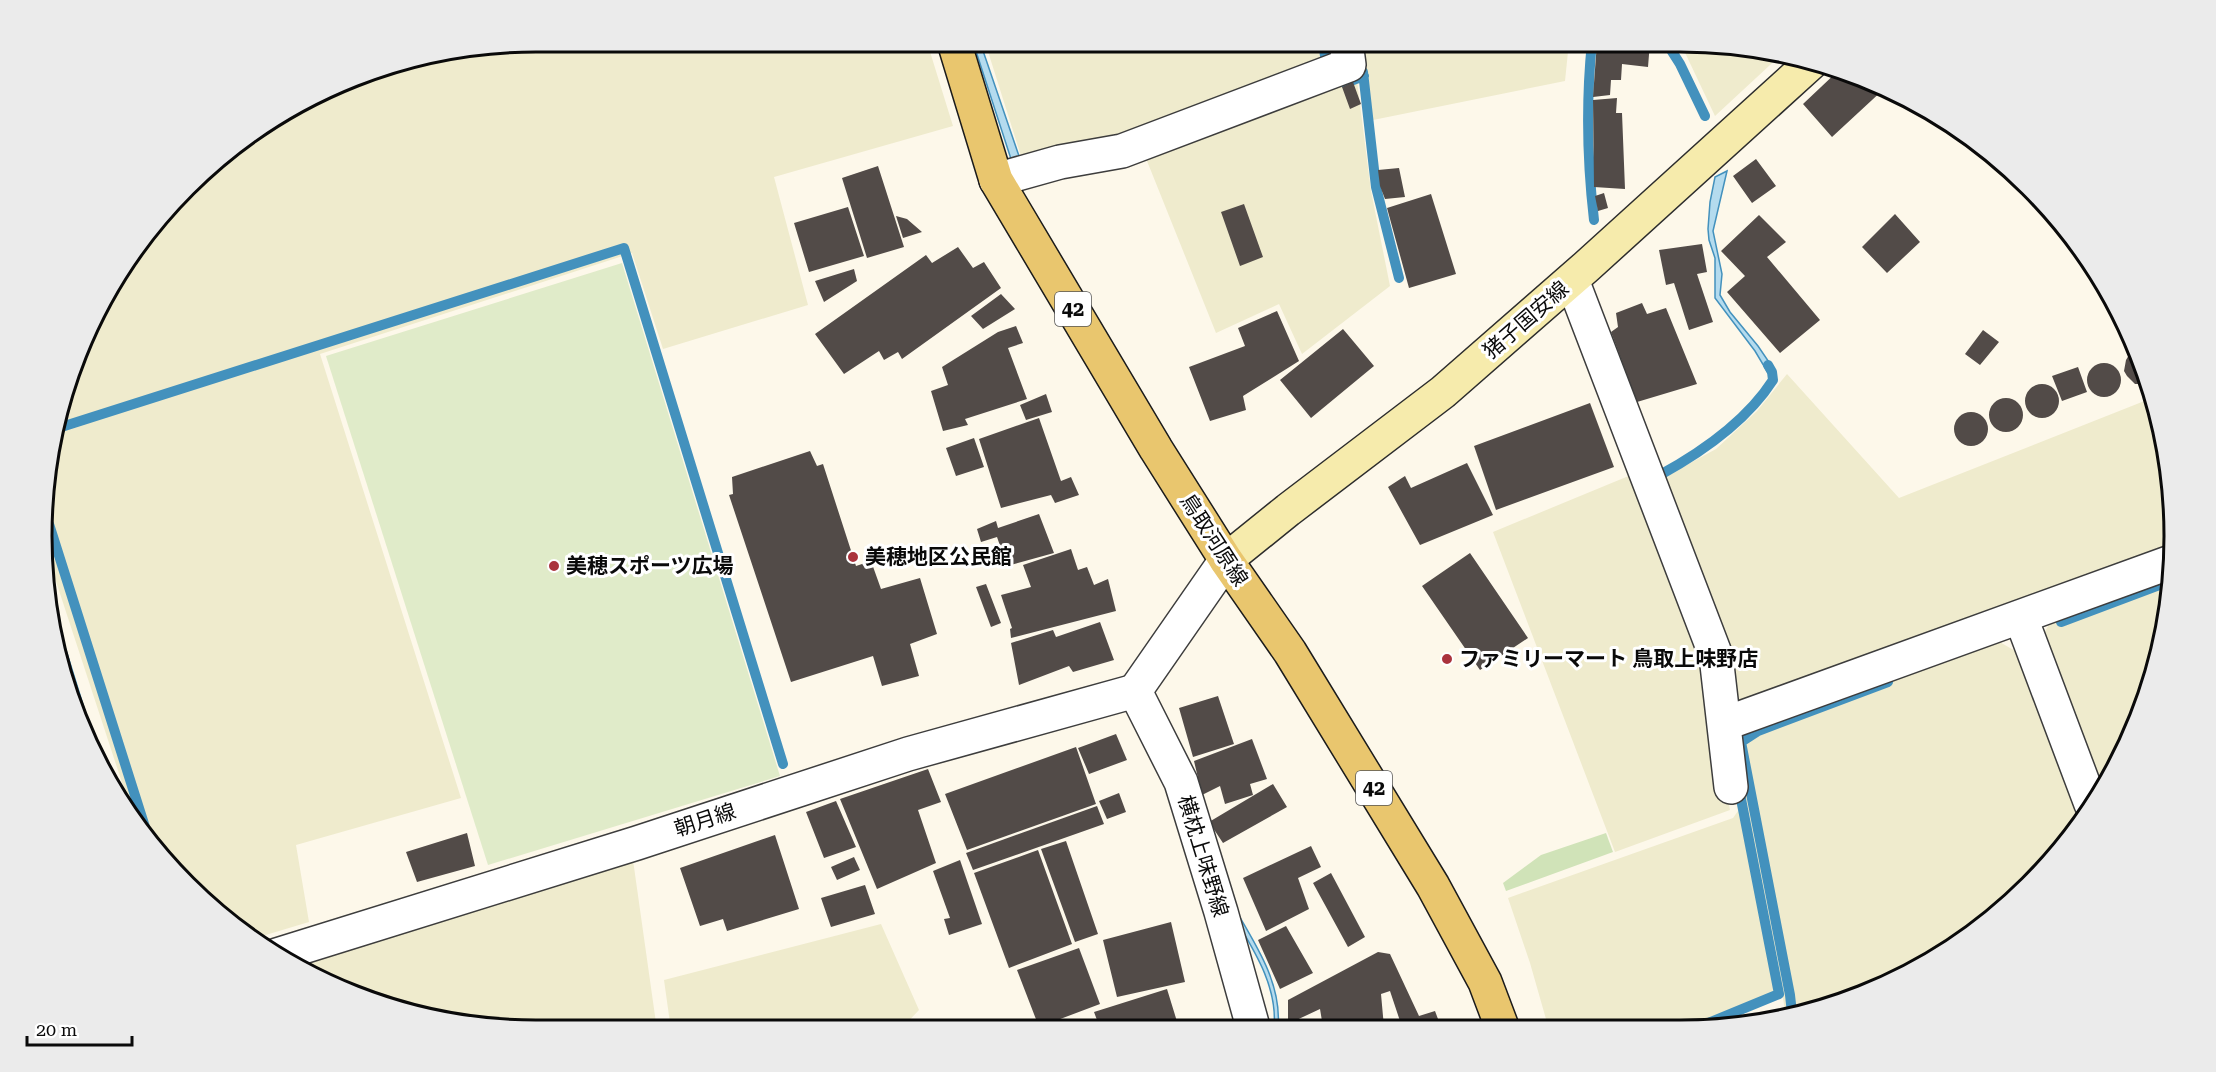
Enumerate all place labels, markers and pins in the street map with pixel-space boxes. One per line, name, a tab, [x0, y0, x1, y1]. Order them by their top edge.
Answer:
place label: 美穂地区公民館	[865, 545, 1012, 569]
marker: 美穂地区公民館	[846, 550, 860, 564]
place label: 美穂スポーツ広場	[566, 554, 734, 578]
marker: 美穂スポーツ広場	[547, 559, 561, 573]
place label: ファミリーマート 鳥取上味野店	[1459, 647, 1758, 671]
marker: ファミリーマート 鳥取上味野店	[1440, 652, 1454, 666]

